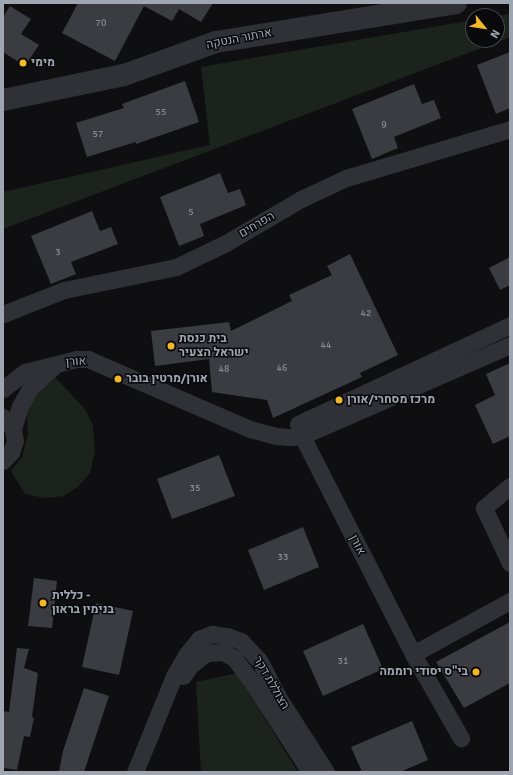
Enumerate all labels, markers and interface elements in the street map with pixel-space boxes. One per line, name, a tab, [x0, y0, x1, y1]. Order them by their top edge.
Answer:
north arrow	[465, 8, 505, 48]
house number: 70	[96, 18, 106, 30]
street label: ארתור הנטקה	[205, 26, 273, 52]
text: N	[487, 27, 503, 40]
place label: מימי	[31, 56, 55, 70]
marker: מימי	[18, 58, 28, 68]
house number: 55	[156, 107, 166, 119]
house number: 9	[381, 120, 387, 132]
house number: 57	[93, 129, 103, 141]
house number: 5	[188, 207, 194, 219]
street label: הפרחים	[237, 209, 277, 241]
house number: 3	[55, 247, 61, 259]
house number: 42	[361, 308, 371, 320]
place label: בית כנסת ישראל הצעיר	[179, 332, 248, 360]
house number: 44	[321, 340, 331, 352]
marker: בית כנסת ישראל הצעיר	[166, 341, 176, 351]
street label: אורן	[65, 354, 87, 370]
house number: 46	[277, 363, 287, 375]
house number: 48	[219, 364, 229, 376]
place label: אורן/מרטין בובר	[126, 372, 208, 386]
marker: אורן/מרטין בובר	[113, 374, 123, 384]
place label: מרכז מסחרי/אורן	[347, 393, 435, 407]
marker: מרכז מסחרי/אורן	[334, 395, 344, 405]
house number: 35	[190, 483, 200, 495]
street label: אורן	[346, 533, 368, 557]
house number: 33	[278, 552, 288, 564]
place label: כללית - בנימין בראון	[52, 589, 114, 617]
marker: כללית - בנימין בראון	[37, 597, 49, 609]
street label: הצוללת דקר	[250, 654, 292, 712]
house number: 31	[338, 656, 348, 668]
place label: בי"ס יסודי רוממה	[379, 665, 468, 679]
marker: בי"ס יסודי רוממה	[471, 667, 481, 677]

